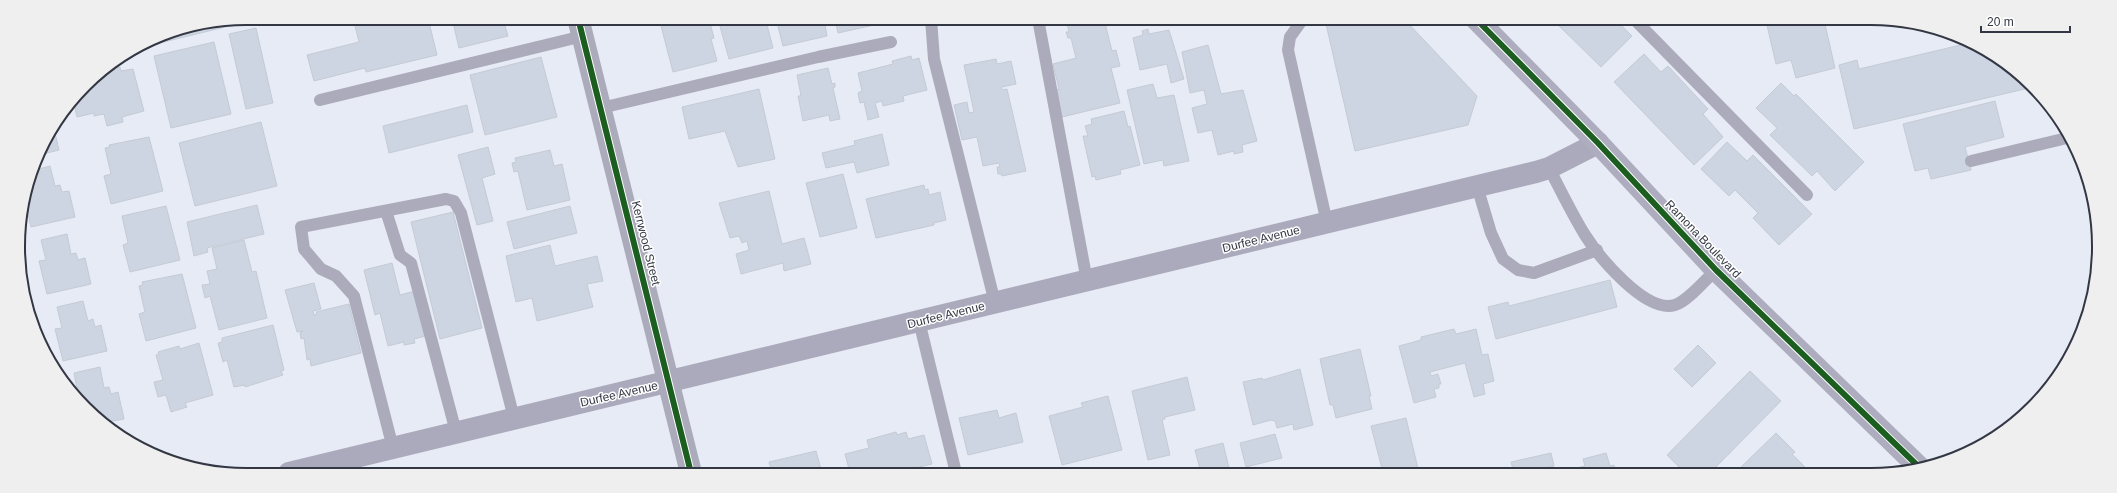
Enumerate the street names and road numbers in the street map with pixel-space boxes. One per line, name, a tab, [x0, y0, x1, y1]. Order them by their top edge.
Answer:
street label: Ramona Boulevard	[1662, 197, 1744, 281]
street label: Kerrwood Street	[629, 199, 663, 287]
street label: Durfee Avenue	[1221, 223, 1301, 255]
street label: Durfee Avenue	[906, 299, 986, 331]
street label: Durfee Avenue	[579, 378, 659, 410]

